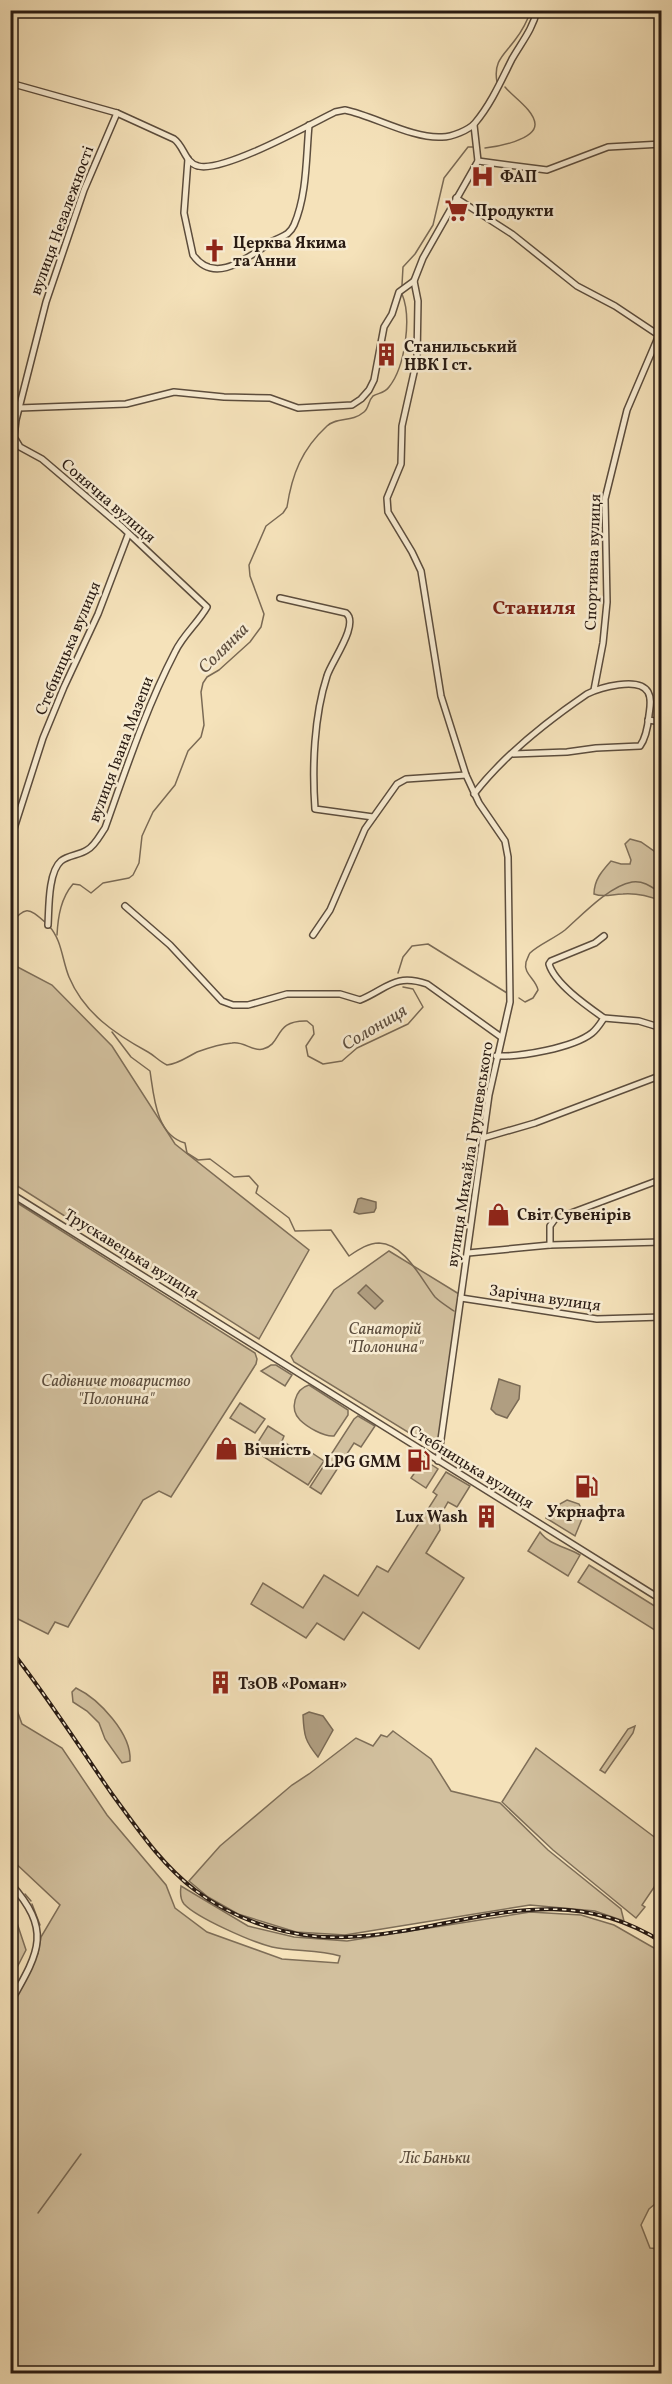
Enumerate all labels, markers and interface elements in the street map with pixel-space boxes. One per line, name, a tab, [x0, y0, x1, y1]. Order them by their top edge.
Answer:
street label: вулиця Незалежності	[26, 143, 100, 298]
hospital icon: ФАП	[469, 163, 495, 189]
place label: ФАП	[500, 167, 537, 189]
supermarket icon: Продукти	[444, 197, 470, 223]
place label: Продукти	[475, 201, 554, 223]
place label: Церква Якима та Анни	[233, 233, 347, 273]
church icon: Церква Якима та Анни	[202, 238, 228, 264]
place label: Станильський НВК І ст.	[404, 337, 517, 377]
building icon: Станильський НВК І ст.	[373, 342, 399, 368]
street label: Сонячна вулиця	[56, 454, 160, 549]
street label: Спортивна вулиця	[581, 493, 607, 631]
street label: Стебницька вулиця	[31, 579, 107, 719]
district label: Станиля	[492, 595, 576, 623]
water label: Солянка	[193, 618, 255, 680]
street label: вулиця Івана Мазепи	[84, 673, 160, 826]
water label: Солониця	[337, 999, 412, 1058]
street label: вулиця Михайла Грушевського	[442, 1040, 500, 1269]
shop icon: Світ Сувенірів	[486, 1201, 512, 1227]
street label: Трускавецька вулиця	[59, 1204, 203, 1305]
place label: Світ Сувенірів	[517, 1205, 631, 1227]
street label: Зарічна вулиця	[487, 1280, 602, 1318]
park label: Санаторій "Полонина"	[347, 1319, 424, 1359]
park label: Садівниче товариство "Полонина"	[41, 1371, 191, 1411]
street label: Стебницька вулиця	[404, 1420, 537, 1515]
shop icon: Вічність	[213, 1436, 239, 1462]
place label: Вічність	[244, 1440, 311, 1462]
fuel station icon: LPG GMM	[406, 1448, 432, 1474]
place label: LPG GMM	[324, 1452, 402, 1474]
fuel station icon: Укрнафта	[573, 1473, 599, 1499]
place label: Укрнафта	[547, 1502, 625, 1524]
building icon: Lux Wash	[473, 1503, 499, 1529]
place label: Lux Wash	[395, 1507, 468, 1529]
building icon: ТзОВ «Роман»	[207, 1670, 233, 1696]
place label: ТзОВ «Роман»	[238, 1674, 347, 1696]
park label: Ліс Баньки	[399, 2148, 470, 2170]

